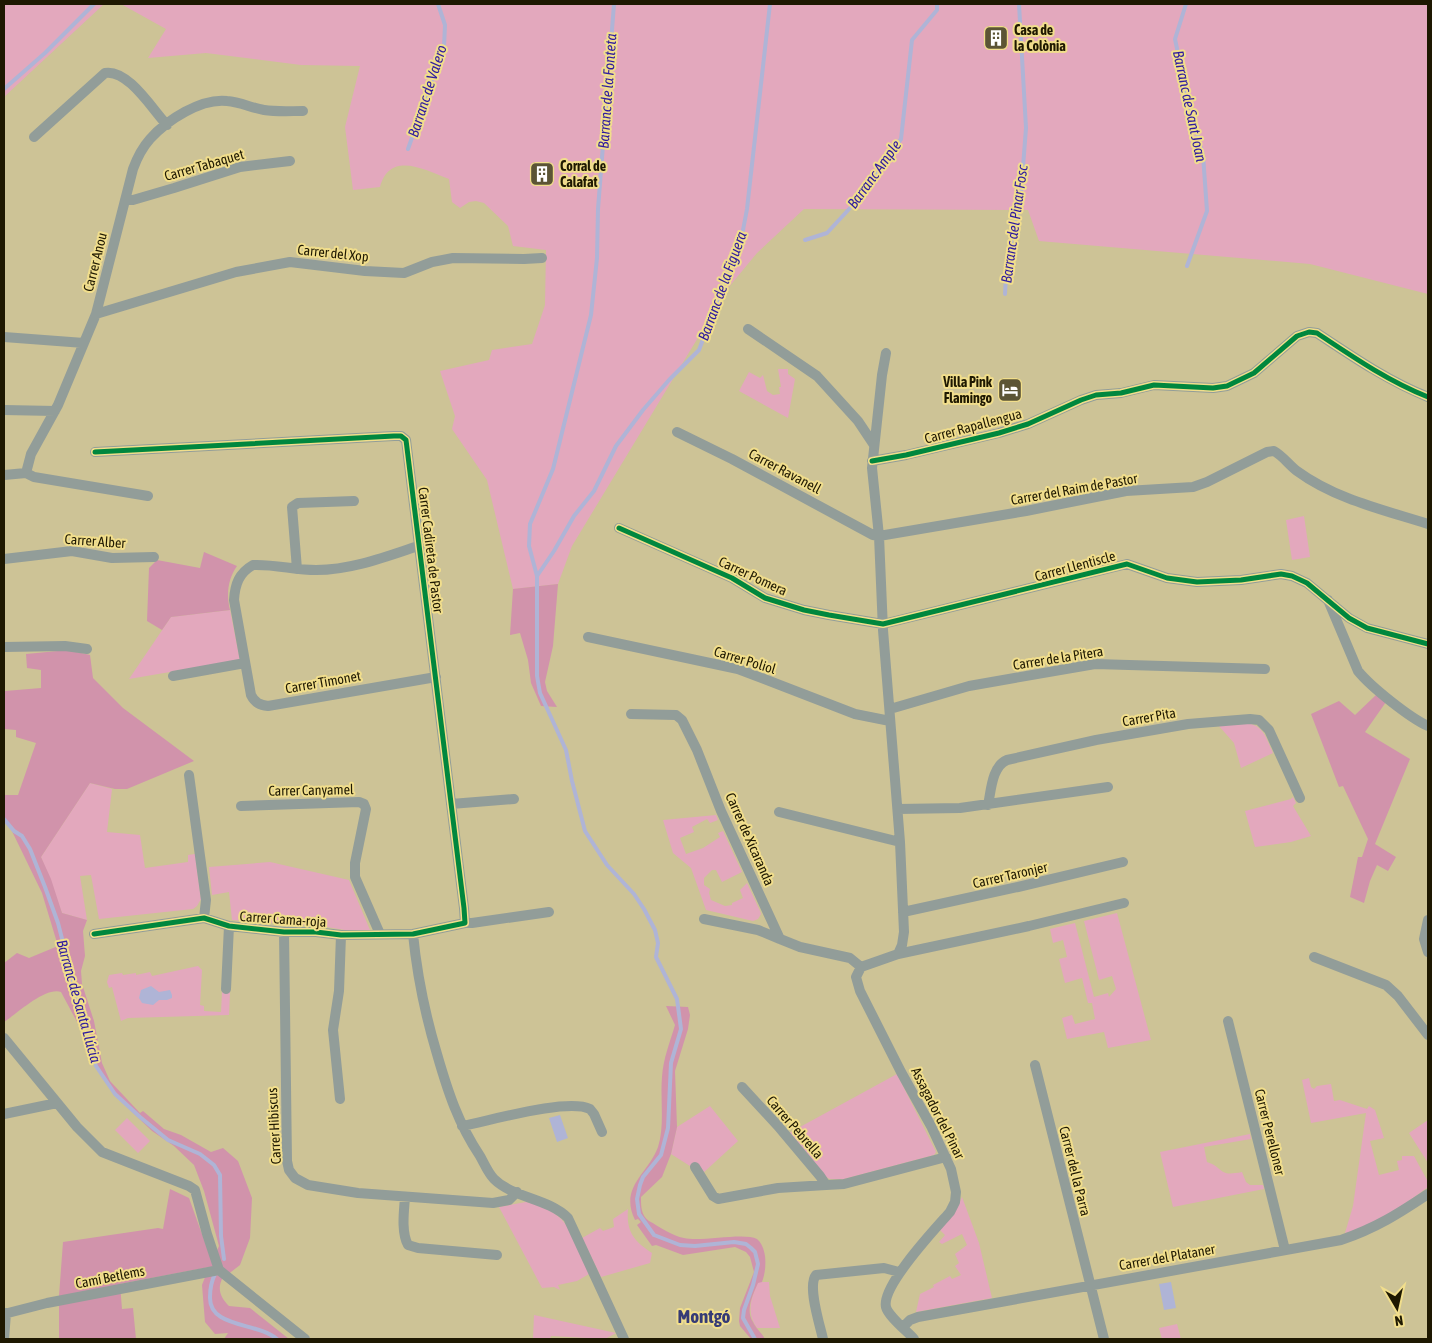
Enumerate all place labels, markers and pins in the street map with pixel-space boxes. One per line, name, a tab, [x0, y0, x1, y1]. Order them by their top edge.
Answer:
place label: Casa de la Colònia	[1014, 22, 1066, 54]
building icon: Casa de la Colònia	[983, 25, 1009, 51]
place label: Corral de Calafat	[560, 158, 606, 190]
building icon: Corral de Calafat	[529, 161, 555, 187]
place label: Villa Pink Flamingo	[942, 374, 993, 406]
hotel icon: Villa Pink Flamingo	[997, 377, 1023, 403]

